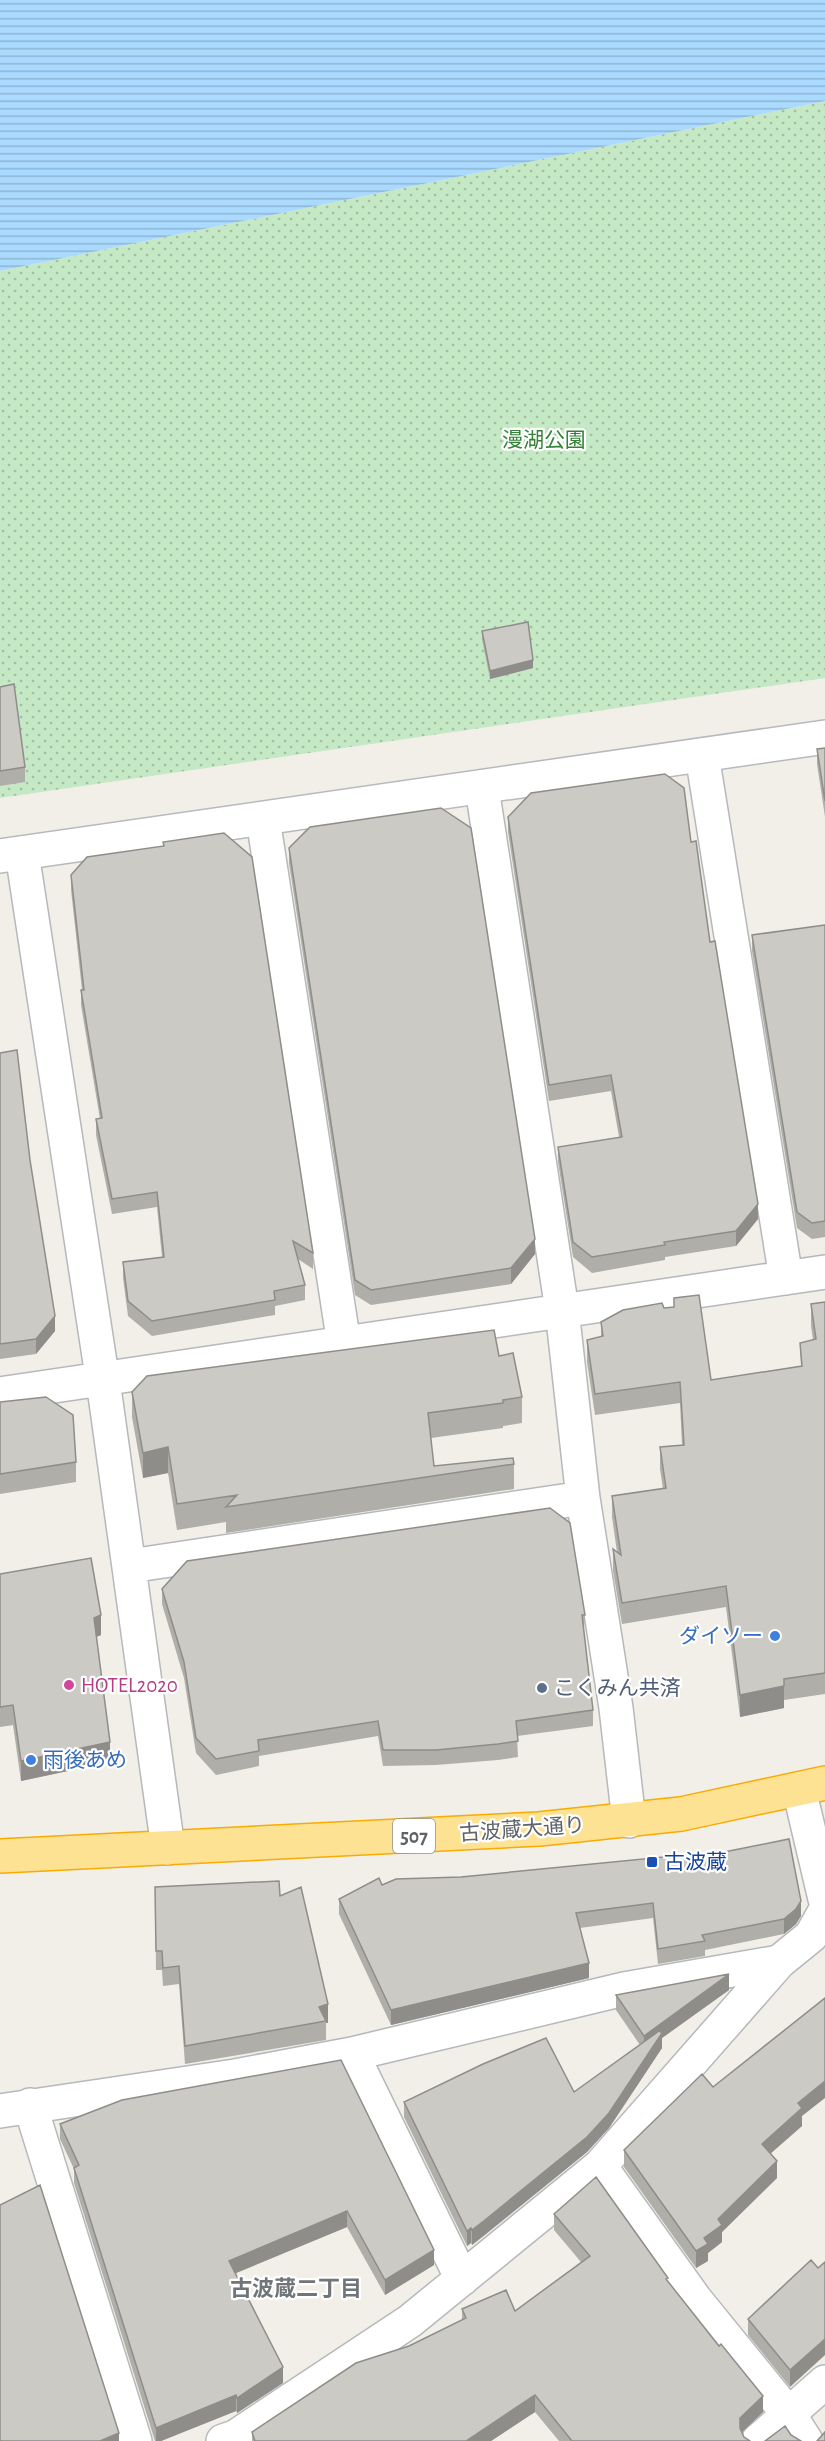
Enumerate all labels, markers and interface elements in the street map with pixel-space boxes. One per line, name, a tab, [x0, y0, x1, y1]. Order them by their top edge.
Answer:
park label: 漫湖公園	[502, 429, 586, 451]
place label: ダイソー	[679, 1625, 763, 1647]
marker: ダイソー	[768, 1629, 782, 1643]
place label: HOTEL2020	[81, 1675, 178, 1696]
place label: こくみん共済	[554, 1677, 681, 1699]
marker: HOTEL2020	[62, 1678, 76, 1692]
marker: こくみん共済	[535, 1681, 549, 1695]
place label: 雨後あめ	[43, 1749, 127, 1771]
marker: 雨後あめ	[24, 1753, 38, 1767]
street label: 古波蔵大通り	[458, 1814, 586, 1844]
road number: 507	[393, 1819, 435, 1853]
place label: 古波蔵	[664, 1851, 727, 1873]
marker: 古波蔵	[645, 1855, 659, 1869]
district label: 古波蔵二丁目	[230, 2277, 362, 2300]

